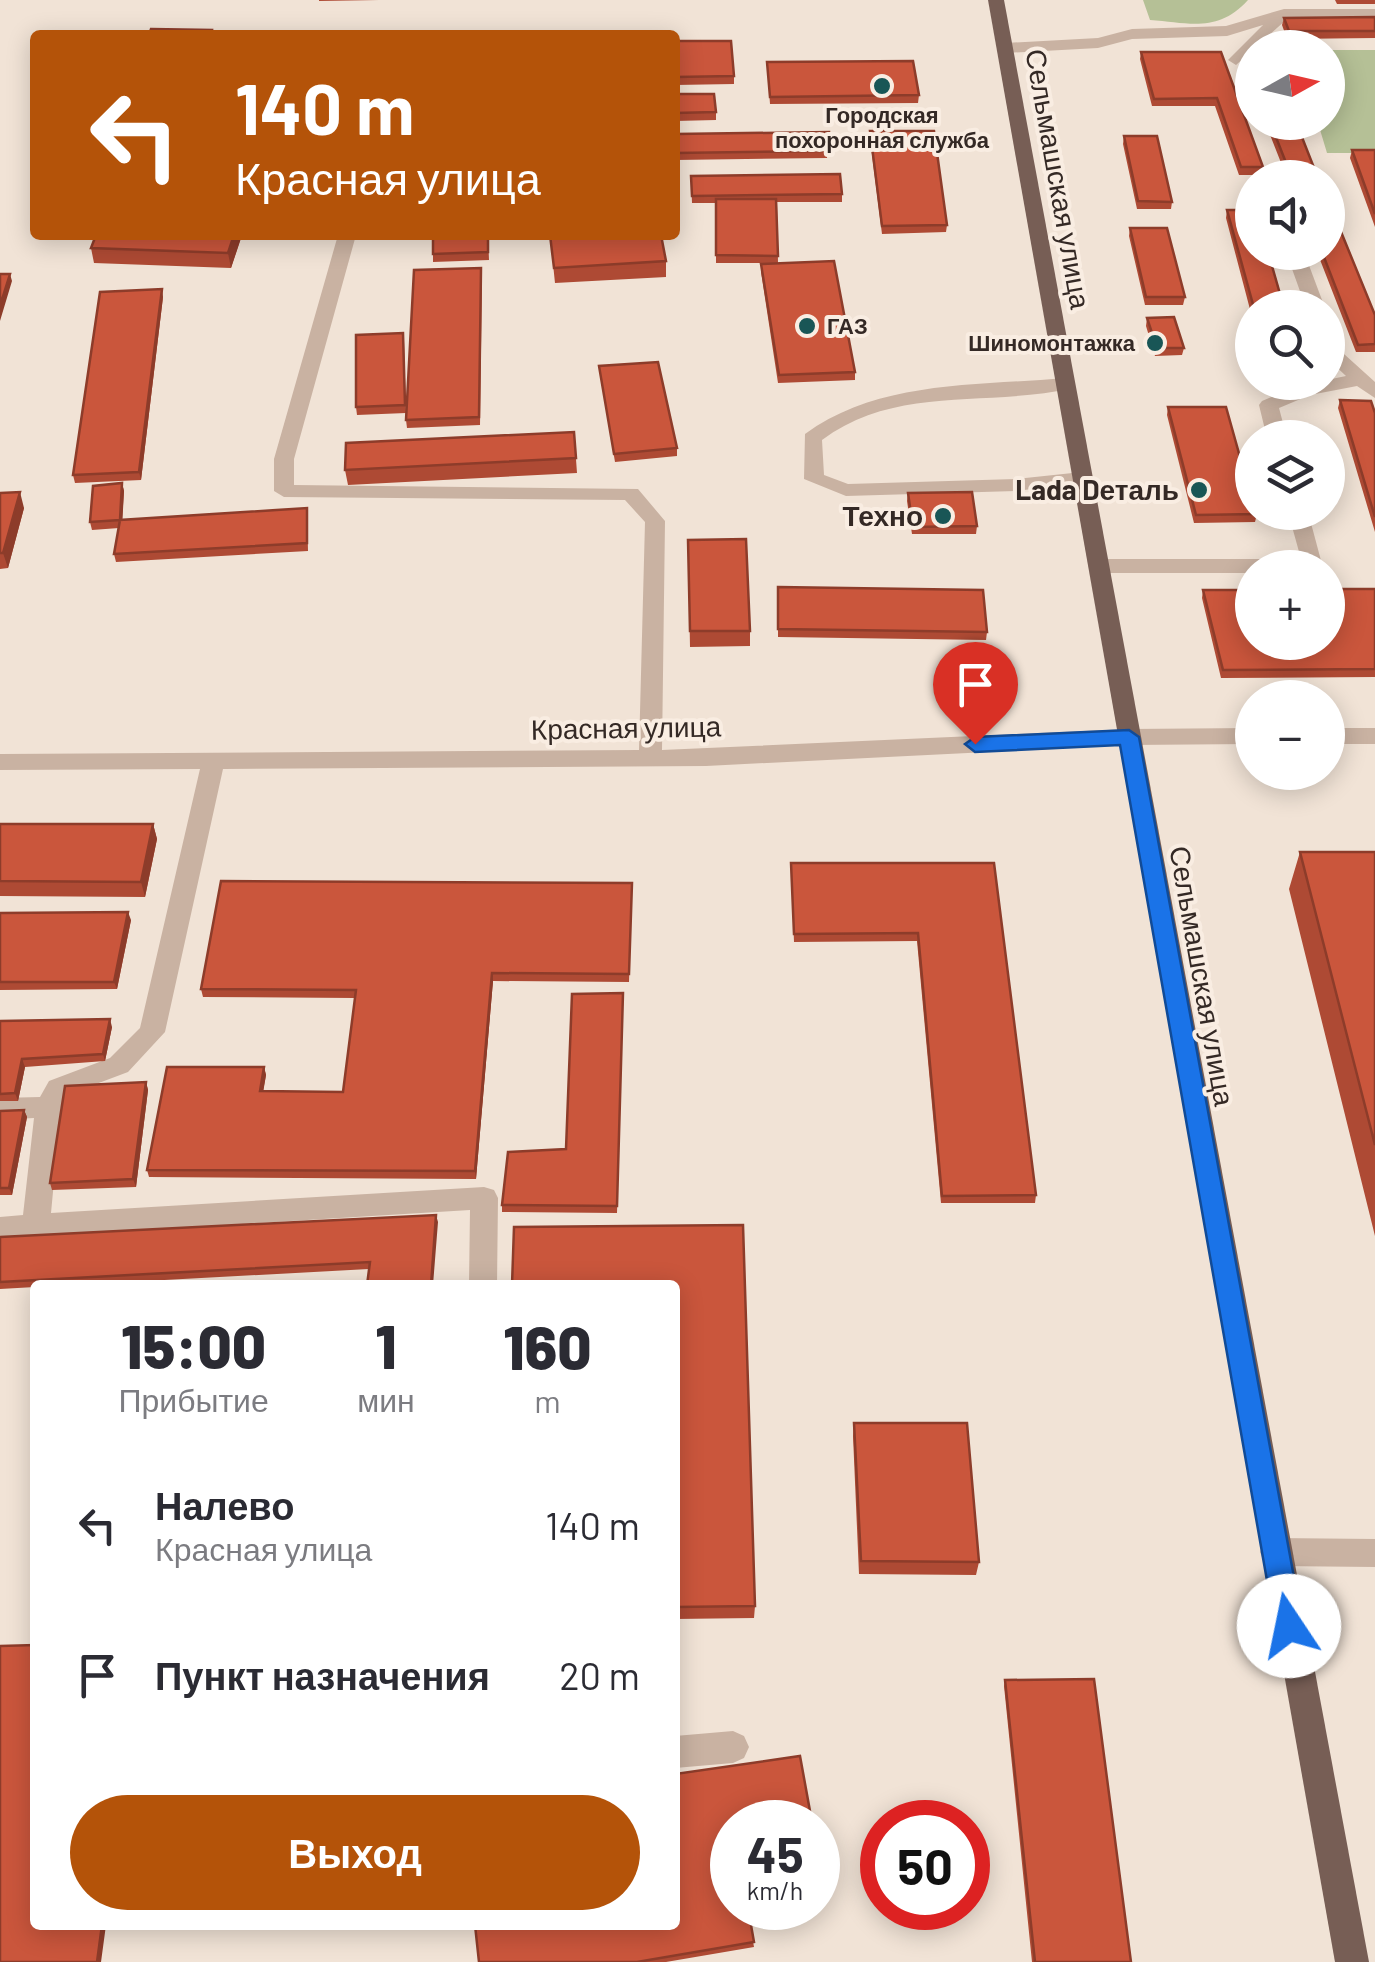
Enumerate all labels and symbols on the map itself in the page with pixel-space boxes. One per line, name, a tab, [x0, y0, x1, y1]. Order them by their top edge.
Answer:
north arrow	[1235, 30, 1345, 140]
street label: Сельмашская улица	[1019, 46, 1099, 312]
marker: Городская похоронная служба	[871, 75, 893, 97]
place label: Городская похоронная служба	[775, 101, 990, 153]
place label: ГАЗ	[827, 312, 868, 338]
marker: ГАЗ	[796, 315, 818, 337]
place label: Шиномонтажка	[968, 329, 1136, 355]
marker: Шиномонтажка	[1144, 332, 1166, 354]
place label: Lada Dеталь	[1015, 472, 1179, 506]
marker: Lada Dеталь	[1188, 479, 1210, 501]
place label: Техно	[843, 498, 923, 532]
marker: Техно	[932, 505, 954, 527]
pin	[933, 642, 1018, 745]
street label: Красная улица	[531, 708, 722, 746]
street label: Сельмашская улица	[1163, 843, 1243, 1109]
position arrow	[1237, 1574, 1341, 1678]
speed limit sign: 50	[860, 1800, 990, 1930]

